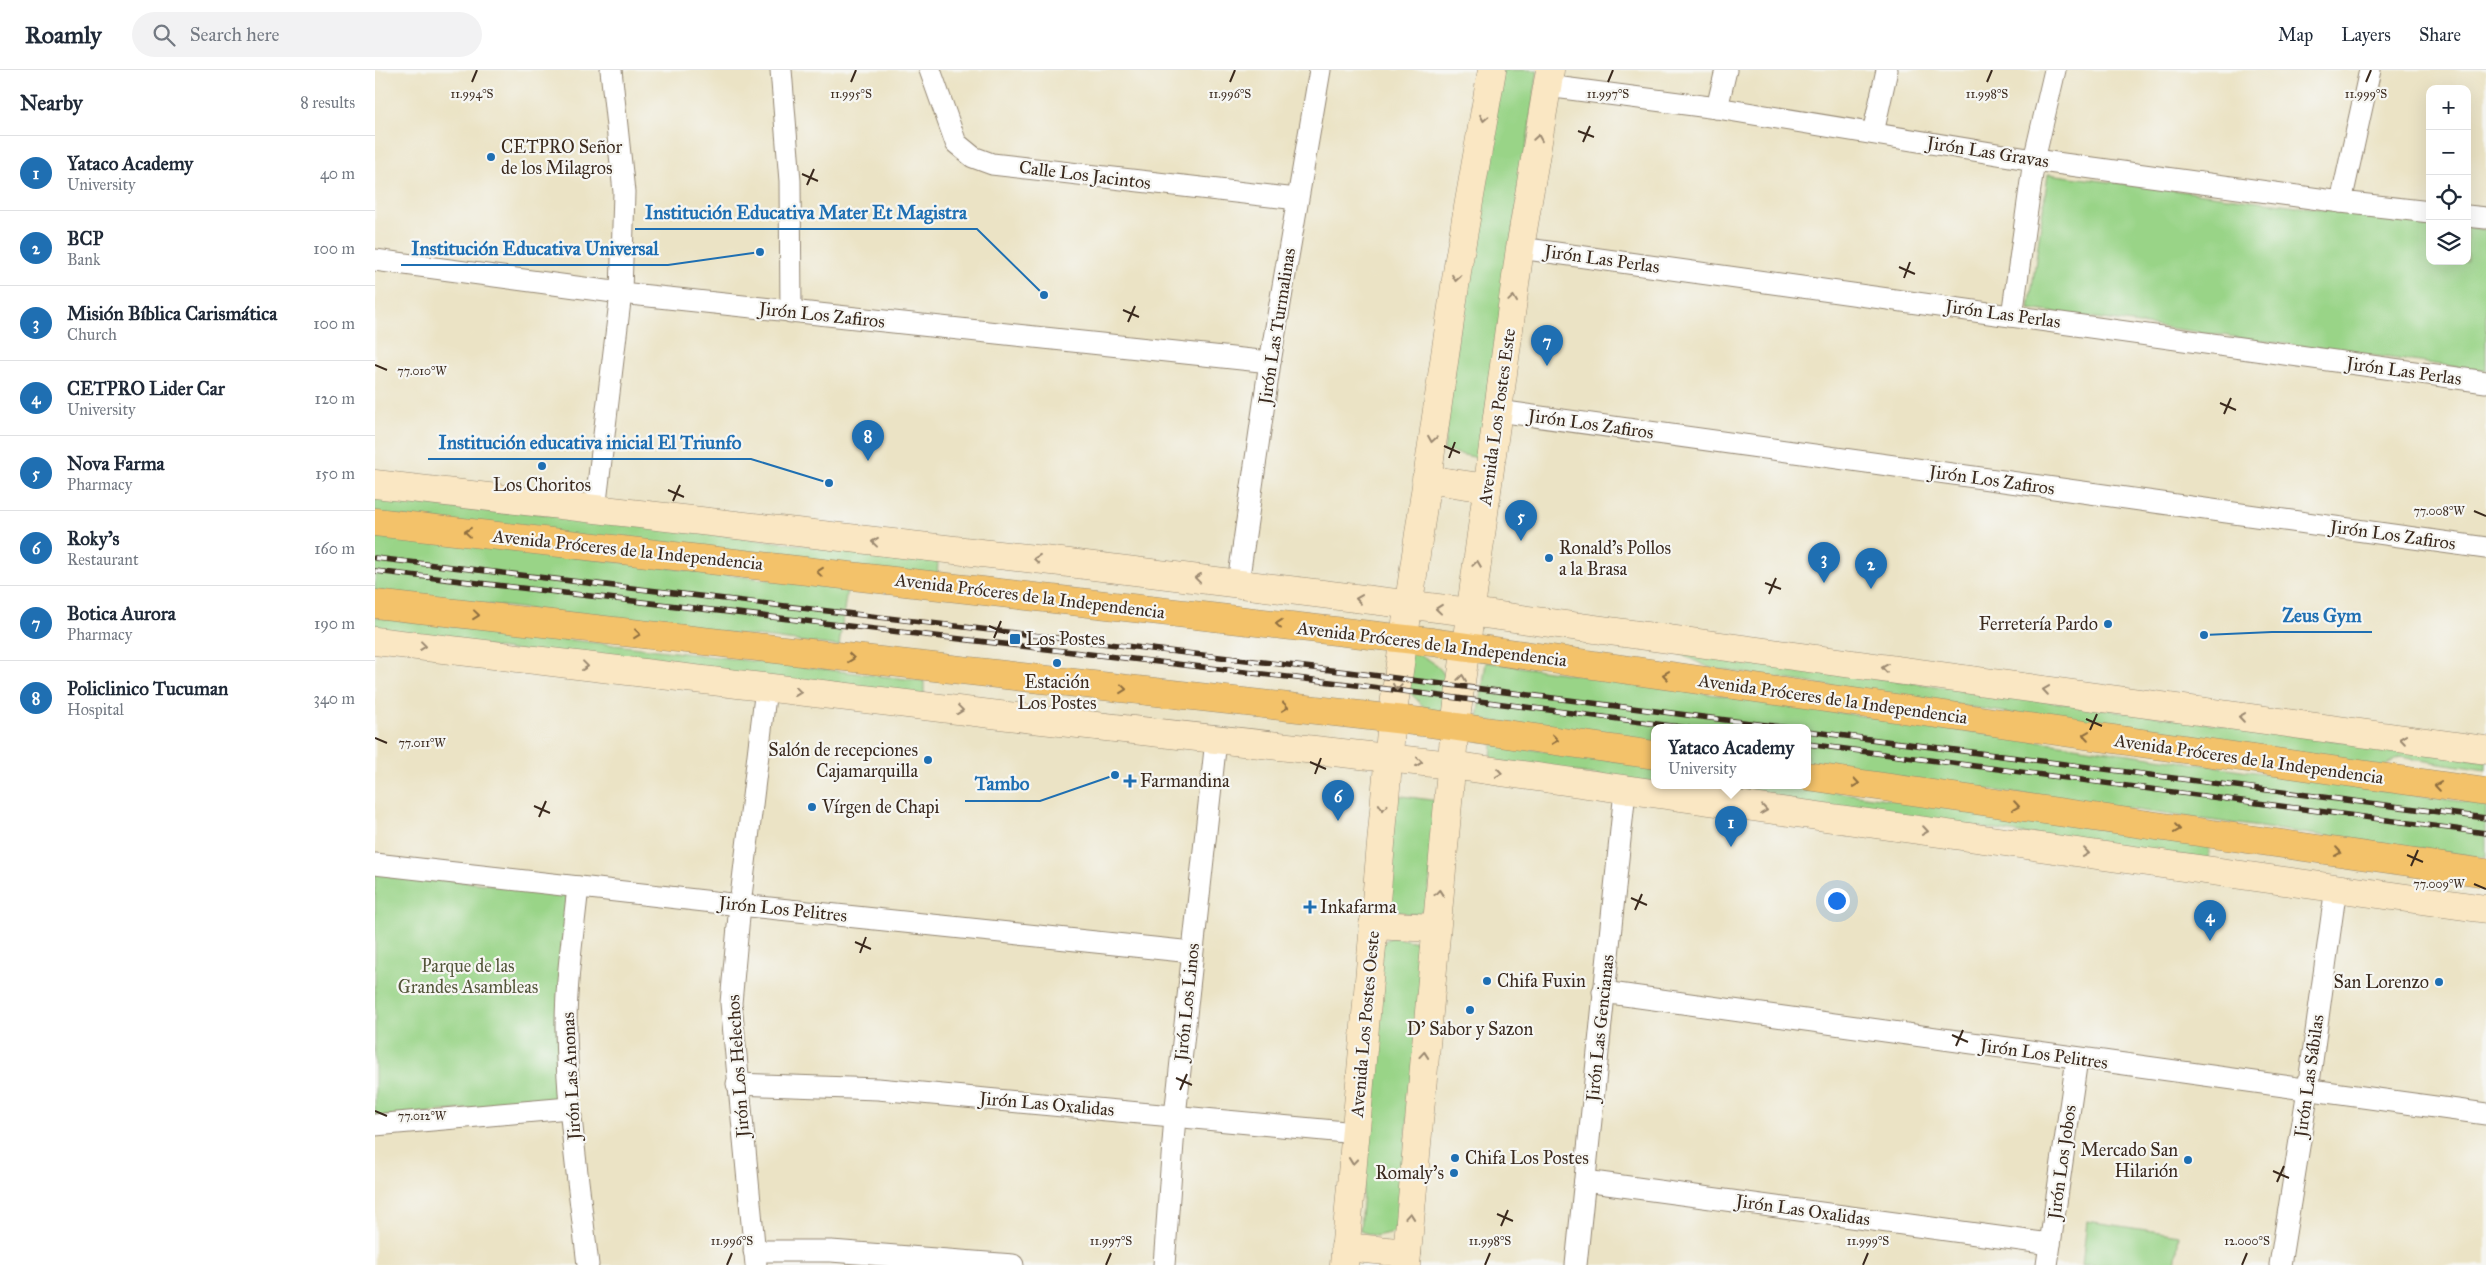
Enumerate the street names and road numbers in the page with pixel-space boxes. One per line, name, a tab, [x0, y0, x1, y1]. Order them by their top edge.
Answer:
street label: Jirón Las Gravas	[1923, 131, 2051, 173]
street label: Calle Los Jacintos	[1018, 156, 1152, 195]
street label: Jirón Las Perlas	[1541, 240, 1661, 279]
street label: Jirón Las Turmalinas	[1253, 246, 1301, 408]
street label: Jirón Las Perlas	[1942, 295, 2062, 334]
street label: Jirón Los Zafiros	[756, 297, 886, 334]
street label: Avenida Los Postes Este	[1474, 327, 1520, 508]
street label: Jirón Las Perlas	[2343, 352, 2463, 391]
street label: Jirón Los Zafiros	[1525, 404, 1655, 445]
street label: Jirón Los Zafiros	[1926, 460, 2056, 501]
street label: Jirón Los Zafiros	[2327, 515, 2457, 556]
street label: Avenida Próceres de la Independencia	[491, 525, 765, 575]
street label: Avenida Próceres de la Independencia	[893, 568, 1167, 624]
street label: Avenida Próceres de la Independencia	[1295, 616, 1569, 672]
street label: Avenida Próceres de la Independencia	[1696, 669, 1969, 729]
street label: Avenida Próceres de la Independencia	[2112, 729, 2385, 789]
street label: Jirón Los Pelitres	[716, 891, 848, 928]
street label: Avenida Los Postes Oeste	[1346, 930, 1384, 1119]
street label: Jirón Los Linos	[1170, 942, 1205, 1064]
street label: Jirón Las Gencianas	[1581, 954, 1620, 1105]
street label: Jirón Los Helechos	[722, 994, 755, 1140]
street label: Jirón Las Anonas	[557, 1011, 586, 1143]
street label: Jirón Las Sábilas	[2289, 1013, 2329, 1141]
street label: Jirón Los Pelitres	[1977, 1034, 2109, 1075]
street label: Jirón Las Oxalidas	[977, 1087, 1115, 1122]
street label: Jirón Los Jobos	[2043, 1103, 2082, 1223]
street label: Jirón Las Oxalidas	[1732, 1189, 1872, 1231]

